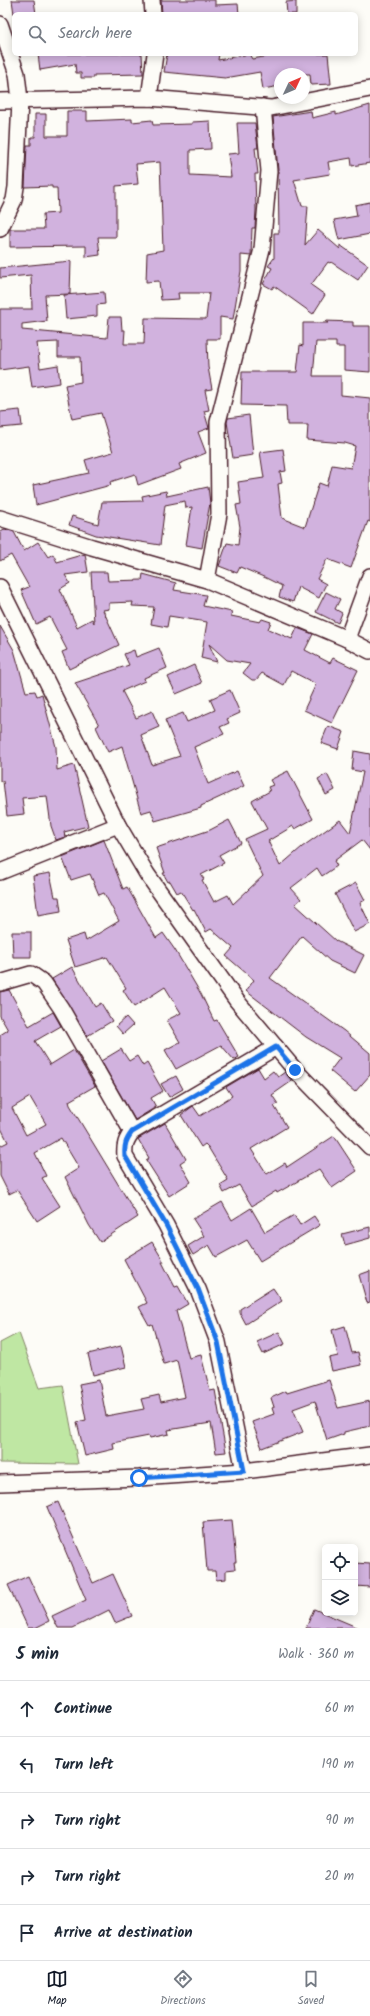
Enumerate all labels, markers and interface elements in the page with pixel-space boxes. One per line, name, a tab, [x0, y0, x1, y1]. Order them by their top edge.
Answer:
search box	[12, 12, 358, 56]
text: Search here	[58, 22, 132, 46]
icon: search	[26, 23, 48, 45]
north arrow	[274, 68, 310, 104]
route end	[286, 1061, 304, 1079]
route start	[130, 1469, 148, 1487]
map controls	[322, 1544, 358, 1616]
button: locate	[322, 1544, 358, 1580]
button: layers	[322, 1580, 358, 1616]
text: 5 min	[16, 1641, 59, 1668]
text: Walk · 360 m	[278, 1644, 354, 1665]
text: Continue	[54, 1697, 112, 1721]
icon: ahead	[16, 1698, 38, 1720]
text: 60 m	[325, 1698, 354, 1719]
text: Turn left	[54, 1753, 114, 1777]
icon: left	[16, 1754, 38, 1776]
text: 190 m	[322, 1754, 354, 1775]
text: Turn right	[54, 1809, 121, 1833]
icon: right	[16, 1810, 38, 1832]
text: 90 m	[326, 1810, 354, 1831]
text: Turn right	[54, 1865, 121, 1889]
icon: right	[16, 1866, 38, 1888]
text: 20 m	[324, 1866, 354, 1887]
text: Arrive at destination	[54, 1921, 193, 1945]
icon: arrive	[16, 1922, 38, 1944]
tab: Map	[46, 1968, 68, 2010]
tab: Directions	[160, 1968, 206, 2010]
tab: Saved	[298, 1968, 324, 2010]

